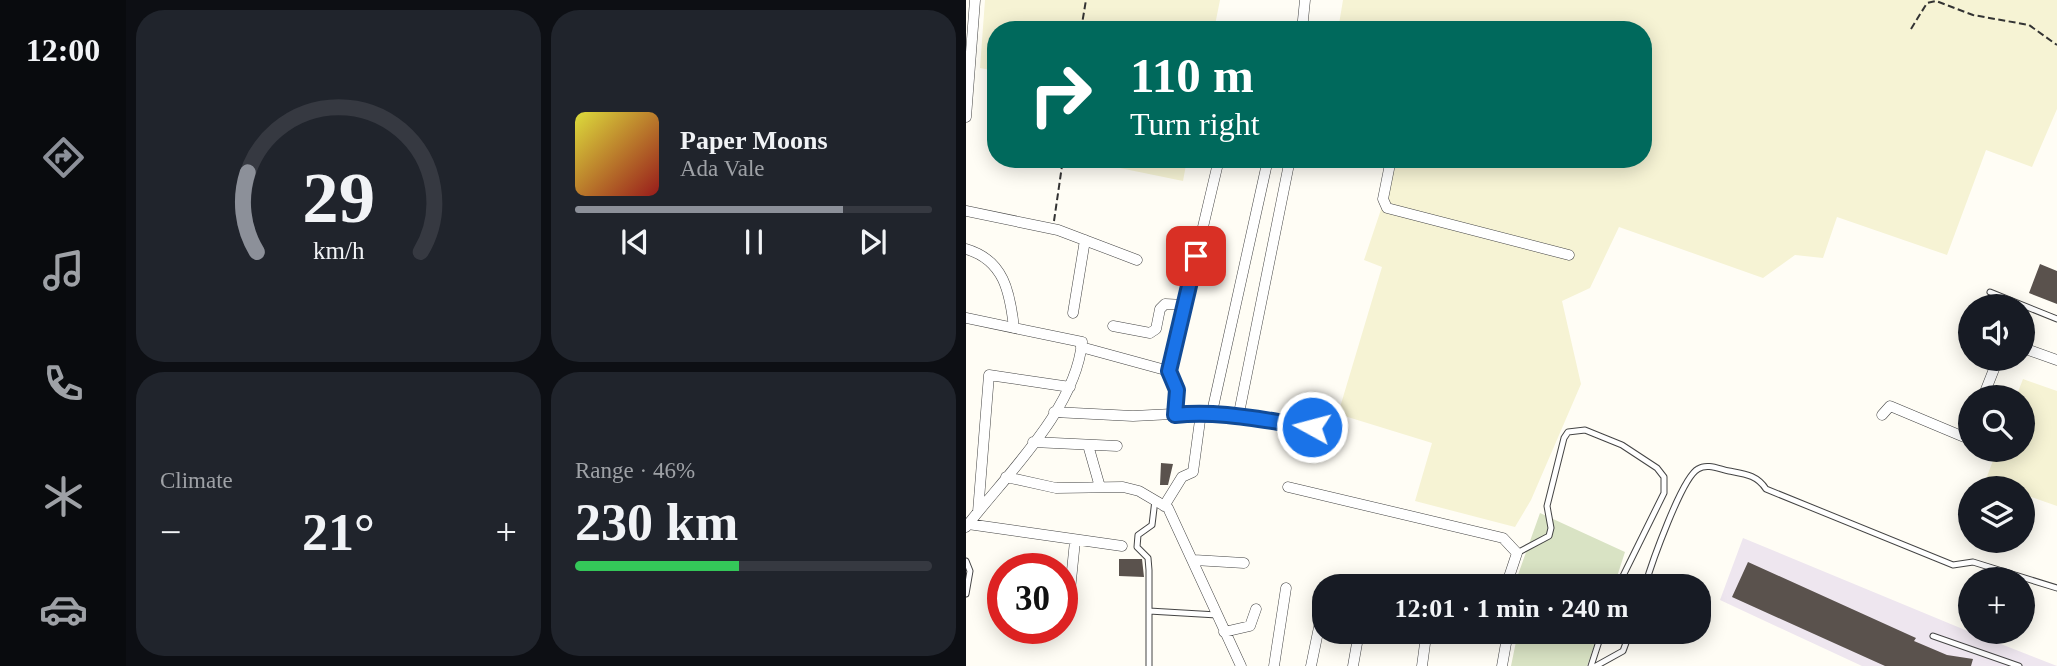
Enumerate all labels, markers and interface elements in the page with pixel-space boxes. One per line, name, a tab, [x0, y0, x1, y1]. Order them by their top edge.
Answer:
text: 12:00	[26, 32, 100, 68]
text: 110 m	[1130, 48, 1254, 103]
icon: right	[1015, 49, 1106, 140]
text: Turn right	[1130, 106, 1260, 142]
text: Paper Moons	[680, 126, 828, 155]
icon: directions	[39, 133, 88, 182]
text: Ada Vale	[680, 156, 765, 181]
text: 29	[302, 158, 375, 239]
icon: previous	[616, 223, 654, 261]
icon: pause	[735, 223, 773, 261]
icon: next	[854, 223, 892, 261]
pin	[1166, 226, 1226, 286]
text: km/h	[313, 237, 365, 264]
icon: arrive	[1177, 237, 1215, 275]
icon: music	[39, 246, 88, 295]
map controls	[1958, 294, 2035, 644]
button: sound	[1958, 294, 2035, 371]
icon: phone	[39, 359, 88, 408]
button: search	[1958, 385, 2035, 462]
position arrow	[1275, 390, 1349, 464]
text: Range · 46%	[575, 458, 695, 483]
text: Climate	[160, 468, 233, 493]
icon: climate	[39, 472, 88, 521]
button: layers	[1958, 476, 2035, 553]
text: 230 km	[575, 494, 738, 551]
text: 21°	[302, 504, 375, 561]
text: −	[160, 511, 181, 553]
text: +	[496, 511, 517, 553]
speed limit sign: 30	[987, 553, 1078, 644]
button: +	[1958, 567, 2035, 644]
icon: car	[39, 585, 88, 634]
text: 12:01 · 1 min · 240 m	[1395, 594, 1629, 623]

